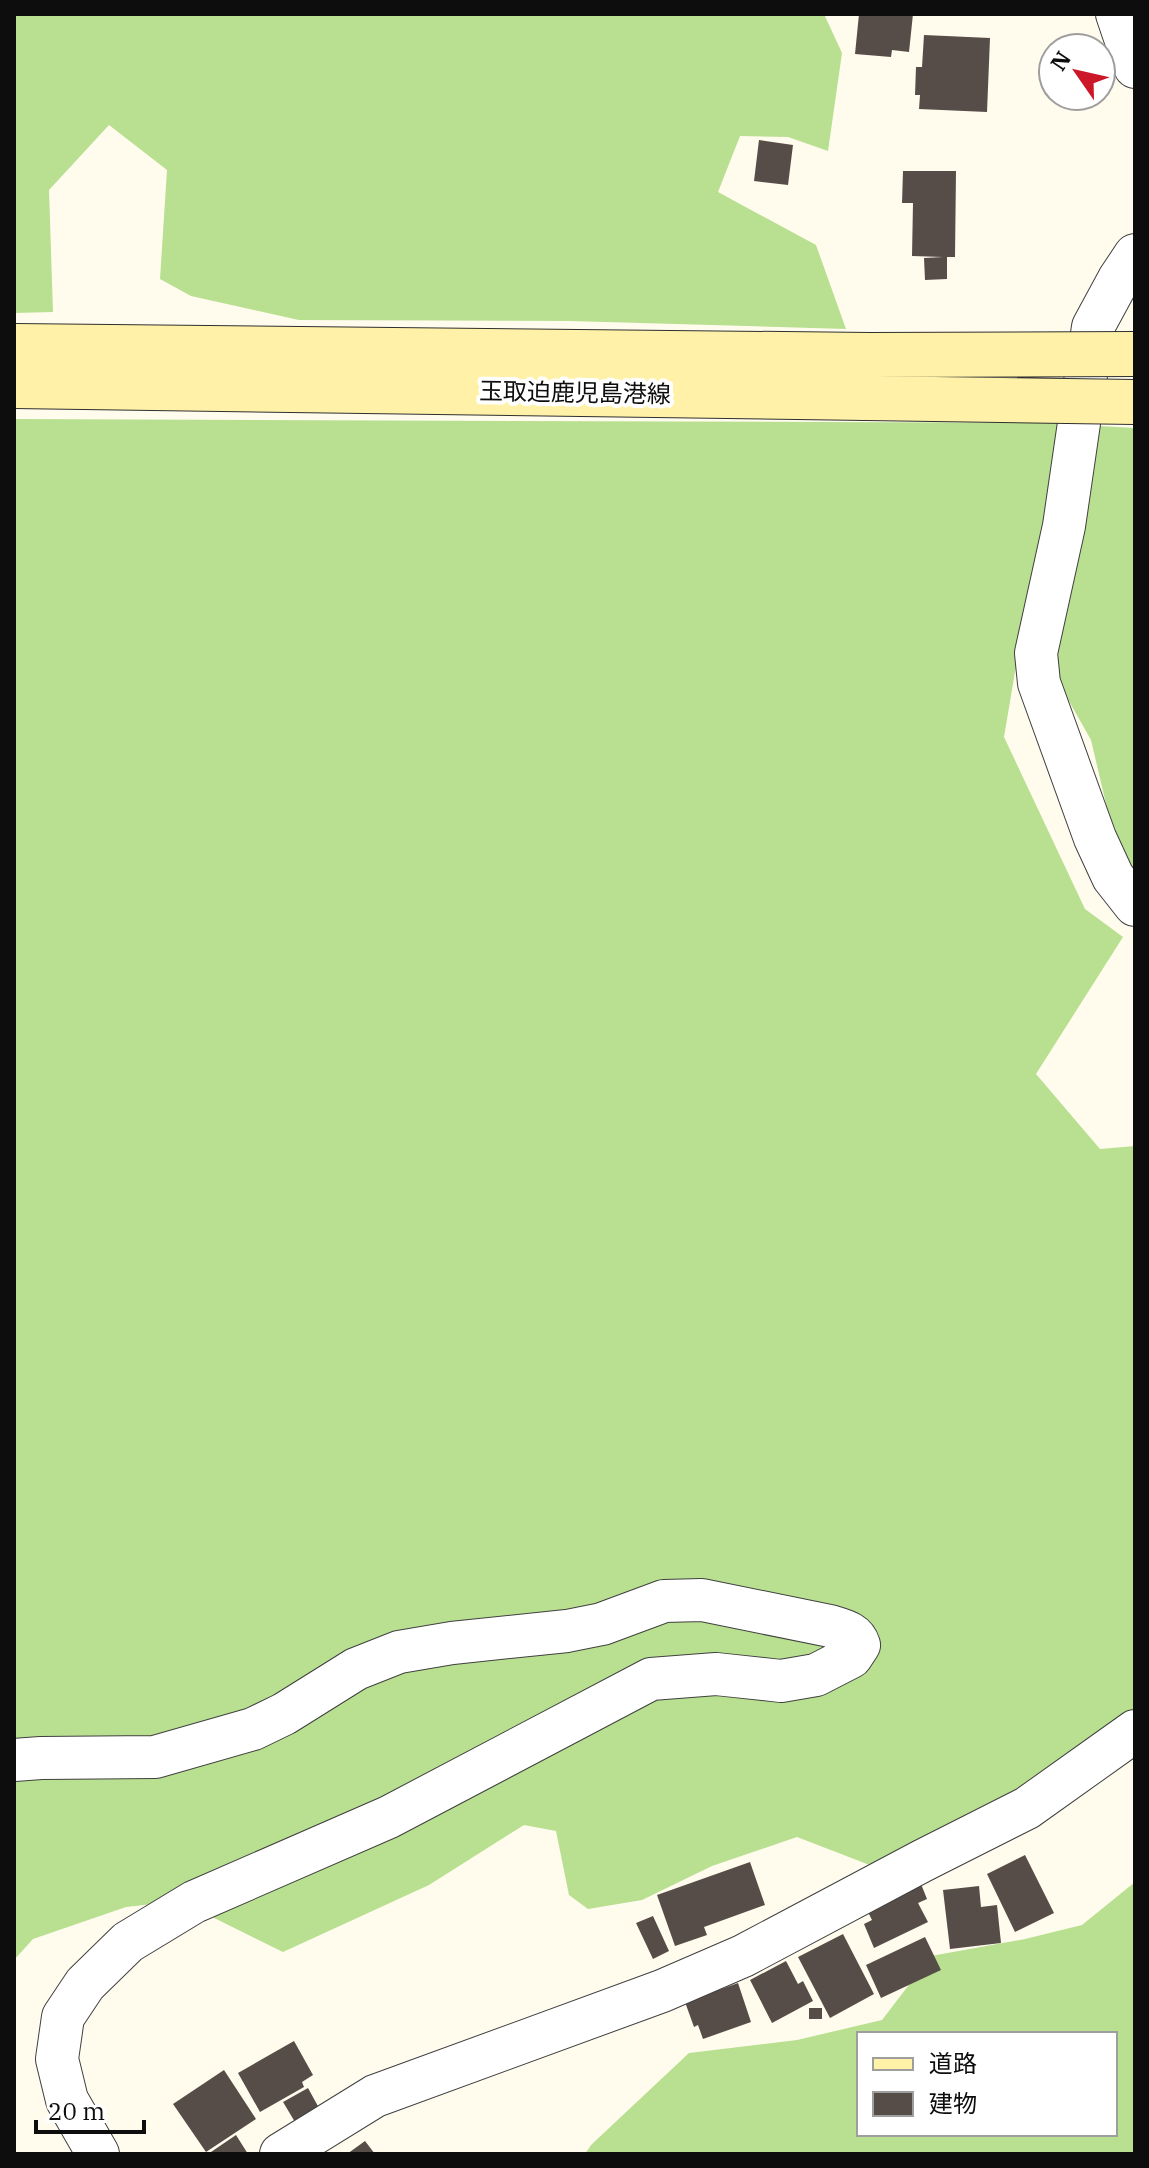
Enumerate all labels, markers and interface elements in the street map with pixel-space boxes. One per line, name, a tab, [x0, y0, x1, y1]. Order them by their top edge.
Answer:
north arrow	[1037, 32, 1117, 112]
text: N	[1043, 45, 1077, 76]
street label: 玉取迫鹿児島港線	[479, 374, 671, 410]
legend	[857, 2032, 1117, 2136]
text: 道路	[929, 2047, 977, 2079]
scale bar	[36, 2084, 144, 2134]
text: 建物	[929, 2087, 977, 2119]
text: 20 m	[48, 2095, 105, 2127]

